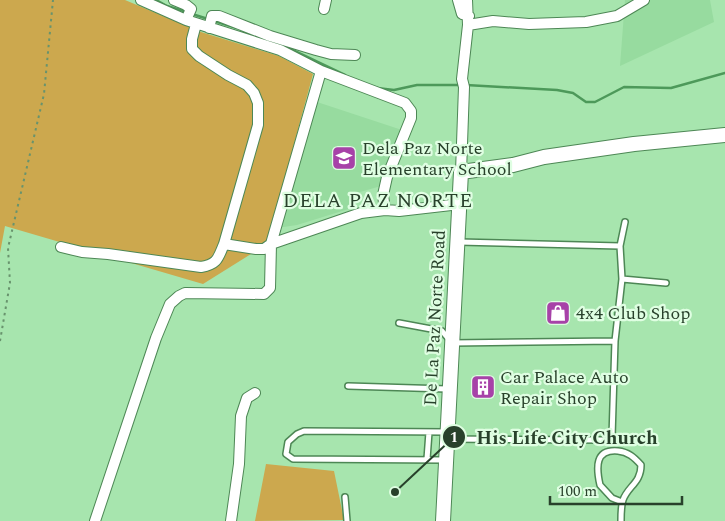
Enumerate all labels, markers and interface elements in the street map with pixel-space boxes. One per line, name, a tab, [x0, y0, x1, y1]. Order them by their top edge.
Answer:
place label: Dela Paz Norte Elementary School	[362, 135, 512, 183]
school or university icon: Dela Paz Norte Elementary School	[331, 145, 357, 171]
district label: DELA PAZ NORTE	[283, 186, 473, 216]
street label: De La Paz Norte Road	[417, 229, 453, 407]
shop icon: 4x4 Club Shop	[545, 300, 571, 326]
place label: 4x4 Club Shop	[576, 300, 690, 327]
place label: Car Palace Auto Repair Shop	[500, 364, 629, 412]
building icon: Car Palace Auto Repair Shop	[470, 374, 496, 400]
callout: His Life City Church	[442, 420, 668, 454]
text: His Life City Church	[476, 424, 658, 453]
text: 1	[450, 426, 458, 449]
scale bar	[550, 474, 682, 506]
text: 100 m	[558, 480, 597, 503]

